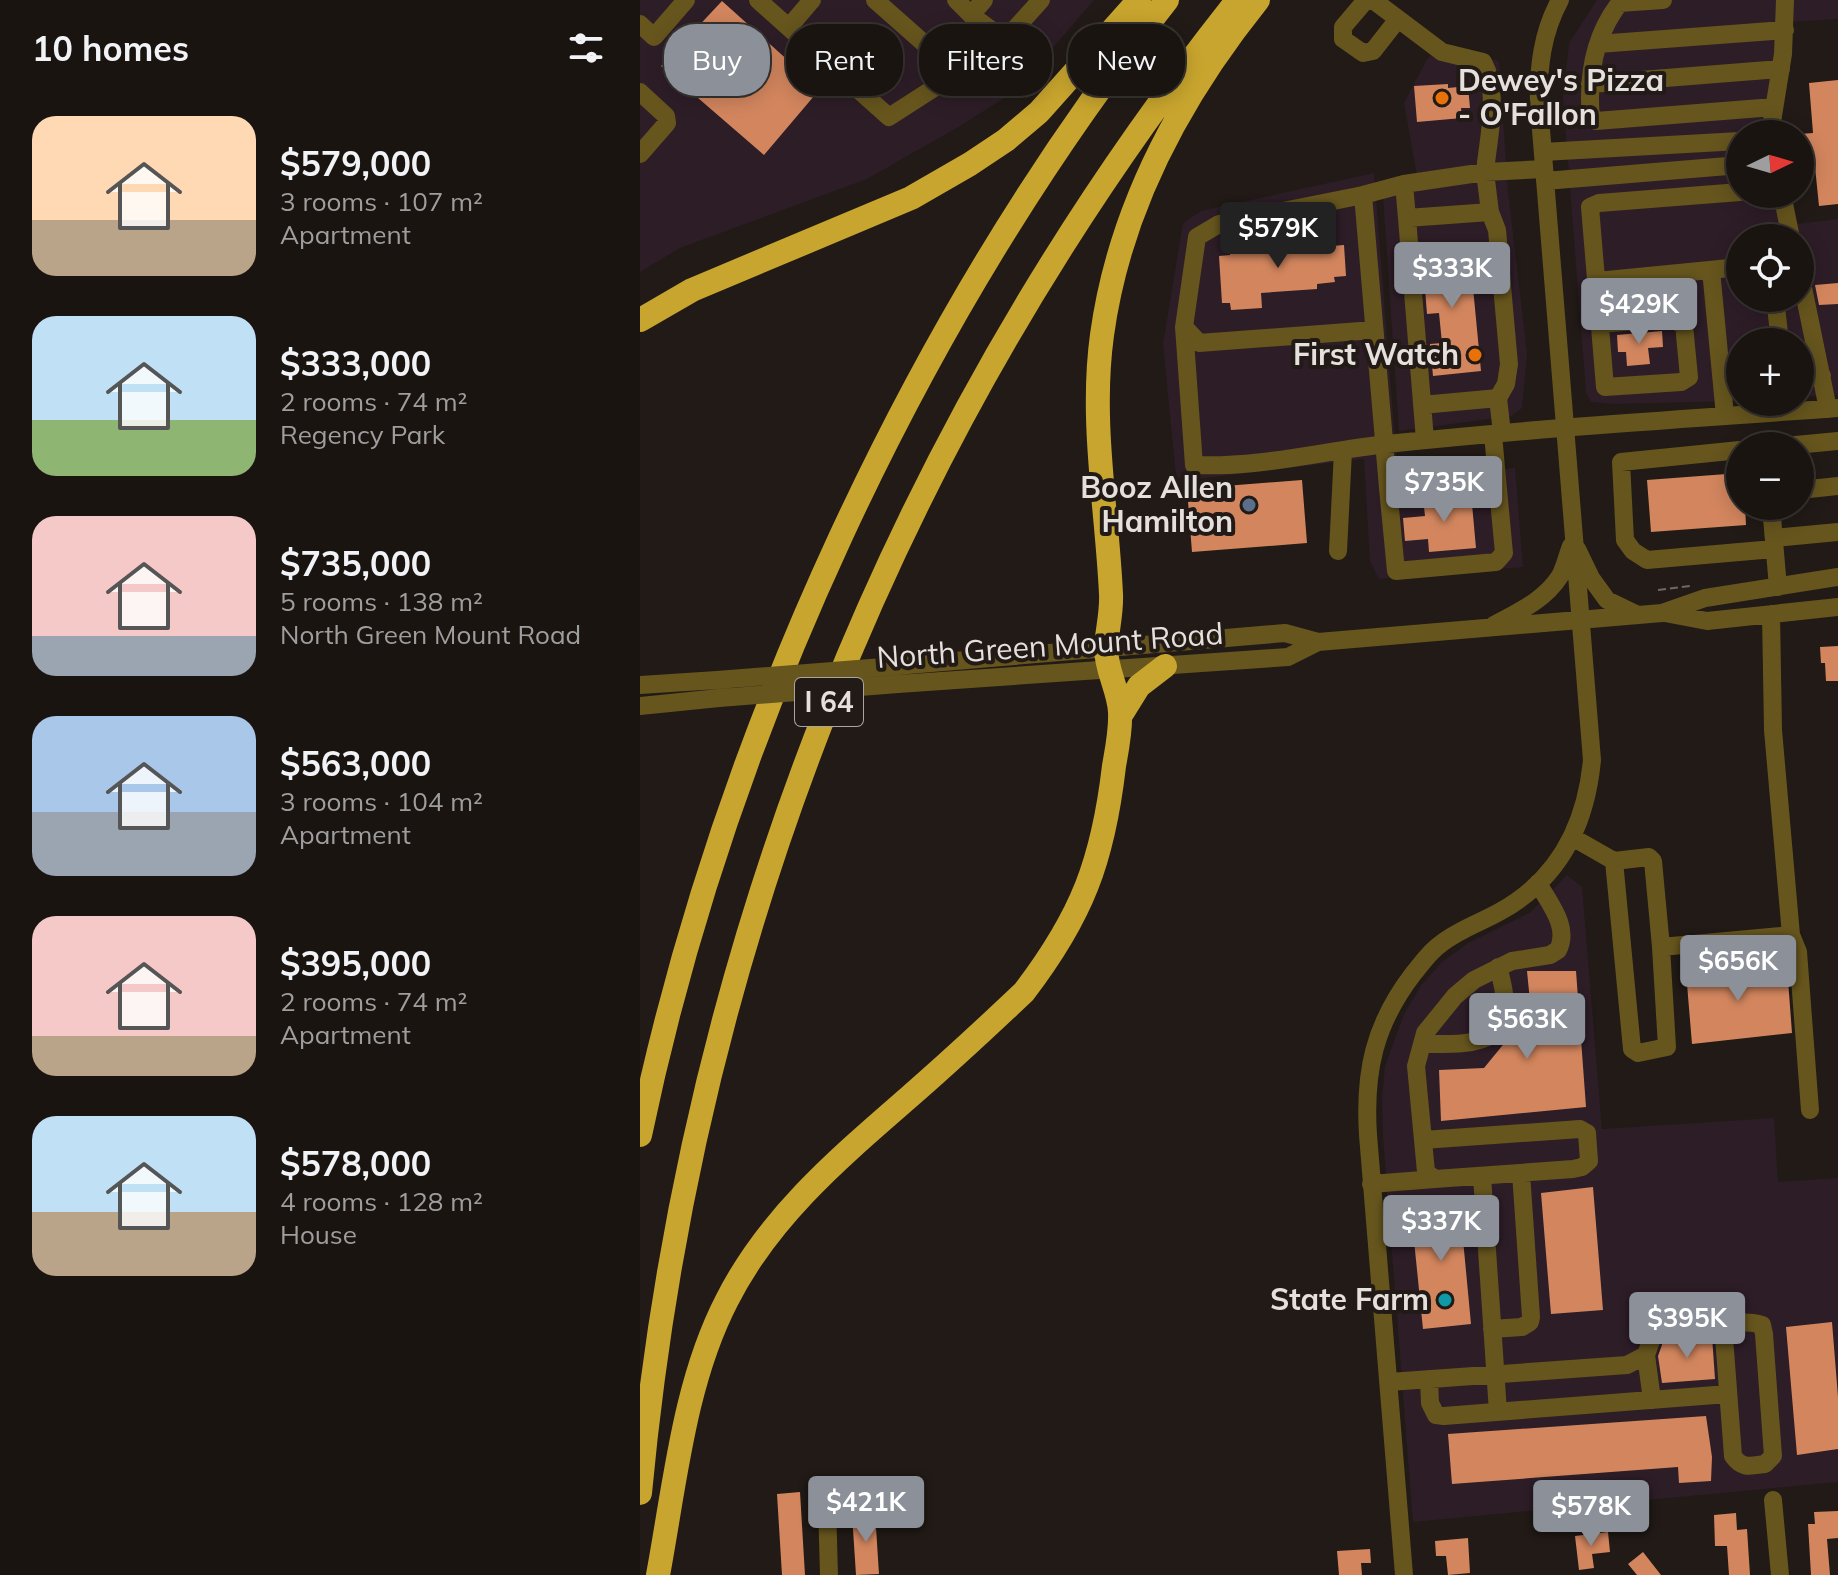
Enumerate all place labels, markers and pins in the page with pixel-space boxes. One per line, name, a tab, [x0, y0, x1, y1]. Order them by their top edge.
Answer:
place label: Dewey's Pizza - O'Fallon	[1458, 61, 1664, 133]
marker: Dewey's Pizza - O'Fallon	[1433, 89, 1451, 107]
pin: $579K	[1222, 202, 1334, 270]
pin: $333K	[1396, 242, 1508, 310]
pin: $429K	[1583, 278, 1695, 346]
place label: First Watch	[1293, 335, 1459, 373]
marker: First Watch	[1466, 346, 1484, 364]
pin: $735K	[1388, 456, 1500, 524]
place label: Booz Allen Hamilton	[1080, 468, 1233, 540]
marker: Booz Allen Hamilton	[1240, 496, 1258, 514]
pin: $656K	[1682, 935, 1794, 1003]
pin: $563K	[1471, 993, 1583, 1061]
pin: $337K	[1385, 1195, 1497, 1263]
place label: State Farm	[1270, 1280, 1429, 1318]
marker: State Farm	[1436, 1291, 1454, 1309]
pin: $395K	[1631, 1292, 1743, 1360]
pin: $421K	[810, 1476, 922, 1544]
pin: $578K	[1535, 1480, 1647, 1548]

